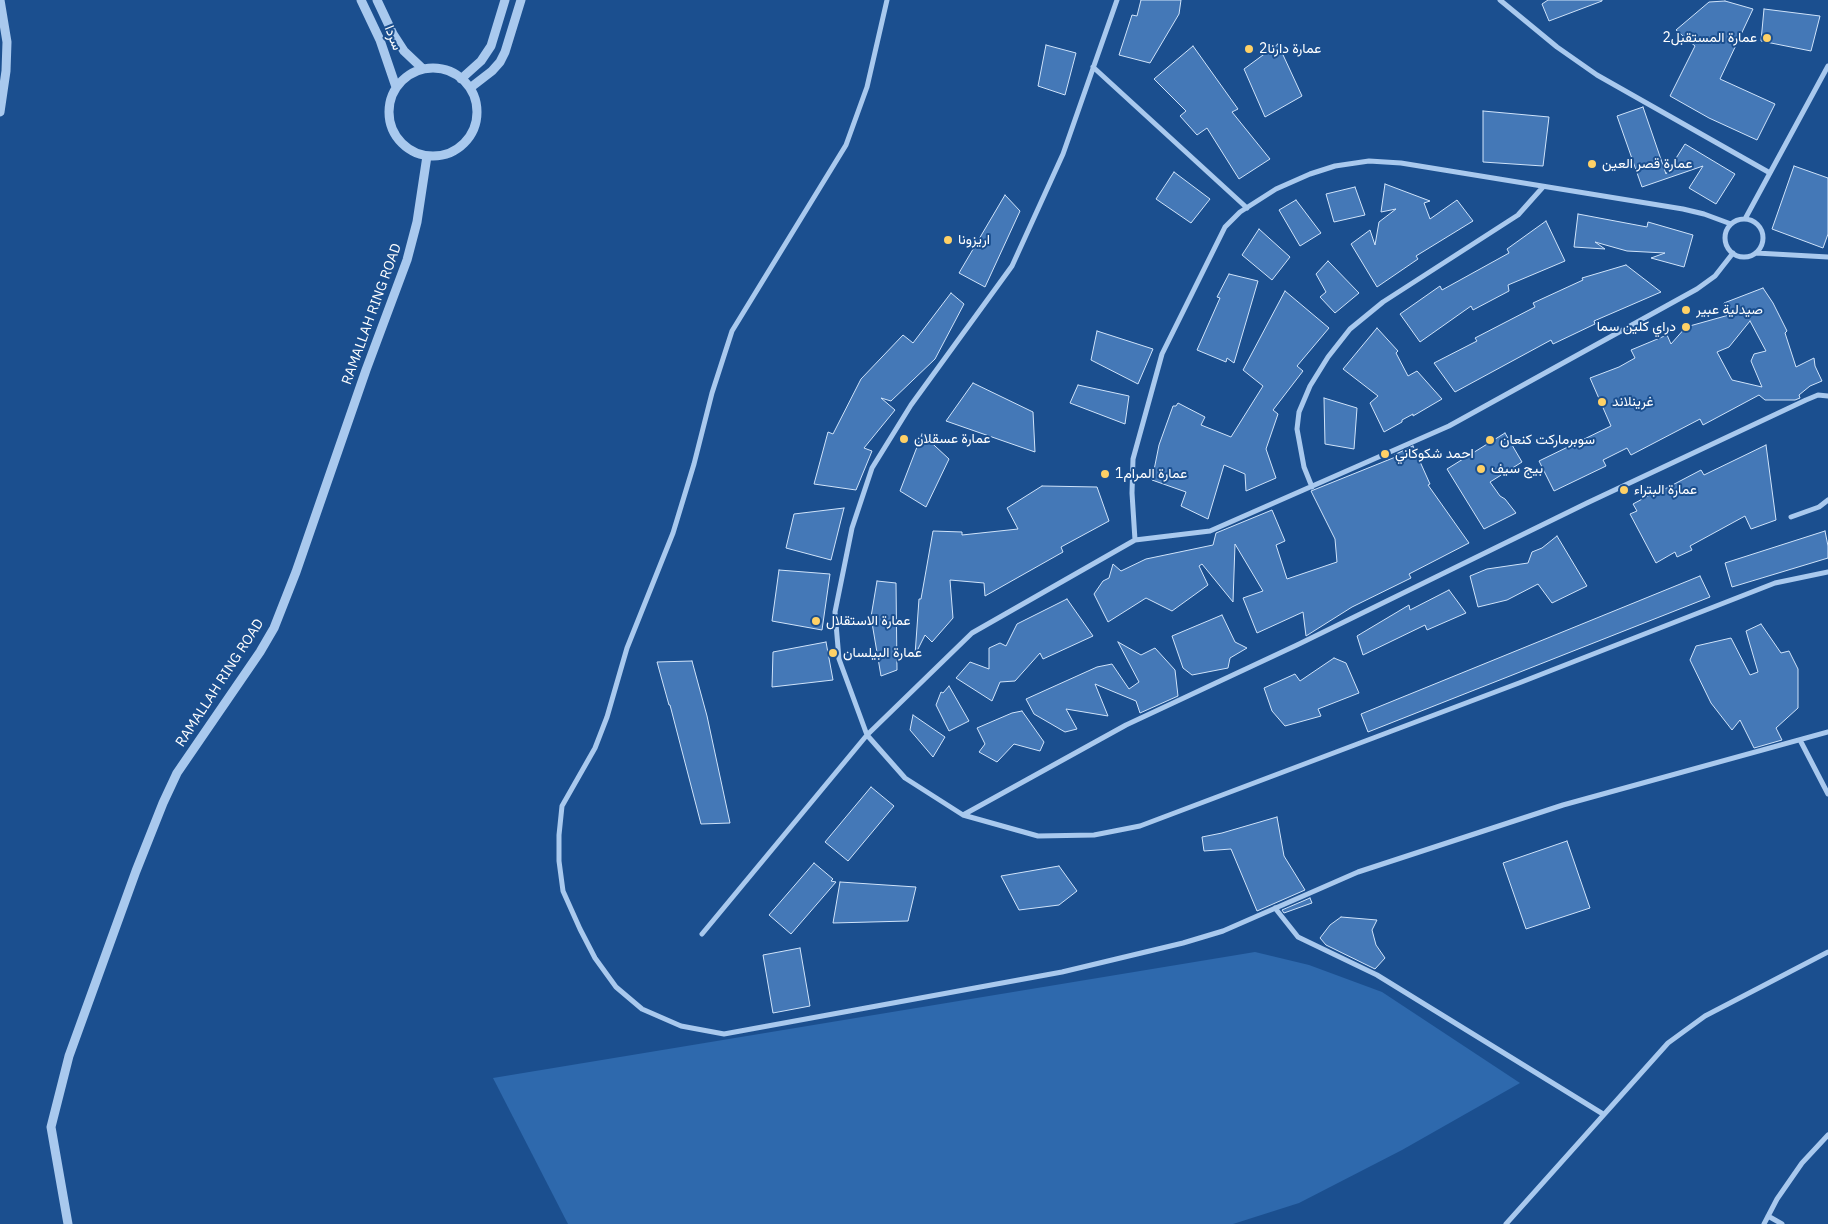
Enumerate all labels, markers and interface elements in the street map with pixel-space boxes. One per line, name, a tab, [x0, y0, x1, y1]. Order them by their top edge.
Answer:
street label: سردا	[380, 23, 406, 53]
place label: عمارة المستقبل2	[1662, 30, 1757, 46]
marker: عمارة المستقبل2	[1761, 32, 1773, 44]
place label: عمارة دارنا2	[1259, 41, 1321, 57]
marker: عمارة دارنا2	[1243, 43, 1255, 55]
place label: عمارة قصر العين	[1602, 156, 1693, 172]
marker: عمارة قصر العين	[1586, 158, 1598, 170]
place label: اريزونا	[958, 232, 990, 248]
marker: اريزونا	[942, 234, 954, 246]
street label: RAMALLAH RING ROAD	[339, 241, 405, 387]
place label: صيدلية عبير	[1696, 302, 1763, 318]
marker: صيدلية عبير	[1680, 304, 1692, 316]
place label: دراي كلين سما	[1597, 319, 1676, 335]
marker: دراي كلين سما	[1680, 321, 1692, 333]
place label: غرينلاند	[1612, 394, 1654, 410]
marker: غرينلاند	[1596, 396, 1608, 408]
place label: عمارة عسقلان	[914, 431, 991, 447]
place label: سوبرماركت كنعان	[1500, 432, 1595, 448]
marker: عمارة عسقلان	[898, 433, 910, 445]
marker: سوبرماركت كنعان	[1484, 434, 1496, 446]
place label: احمد شكوكاني	[1395, 446, 1474, 462]
marker: احمد شكوكاني	[1379, 448, 1391, 460]
place label: بيج سيف	[1491, 461, 1543, 477]
marker: بيج سيف	[1475, 463, 1487, 475]
place label: عمارة المرام1	[1115, 466, 1187, 482]
marker: عمارة المرام1	[1099, 468, 1111, 480]
place label: عمارة البتراء	[1634, 482, 1697, 498]
marker: عمارة البتراء	[1618, 484, 1630, 496]
place label: عمارة الاستقلال	[826, 613, 910, 629]
marker: عمارة الاستقلال	[810, 615, 822, 627]
street label: RAMALLAH RING ROAD	[172, 616, 268, 750]
place label: عمارة البيلسان	[843, 645, 922, 661]
marker: عمارة البيلسان	[827, 647, 839, 659]

